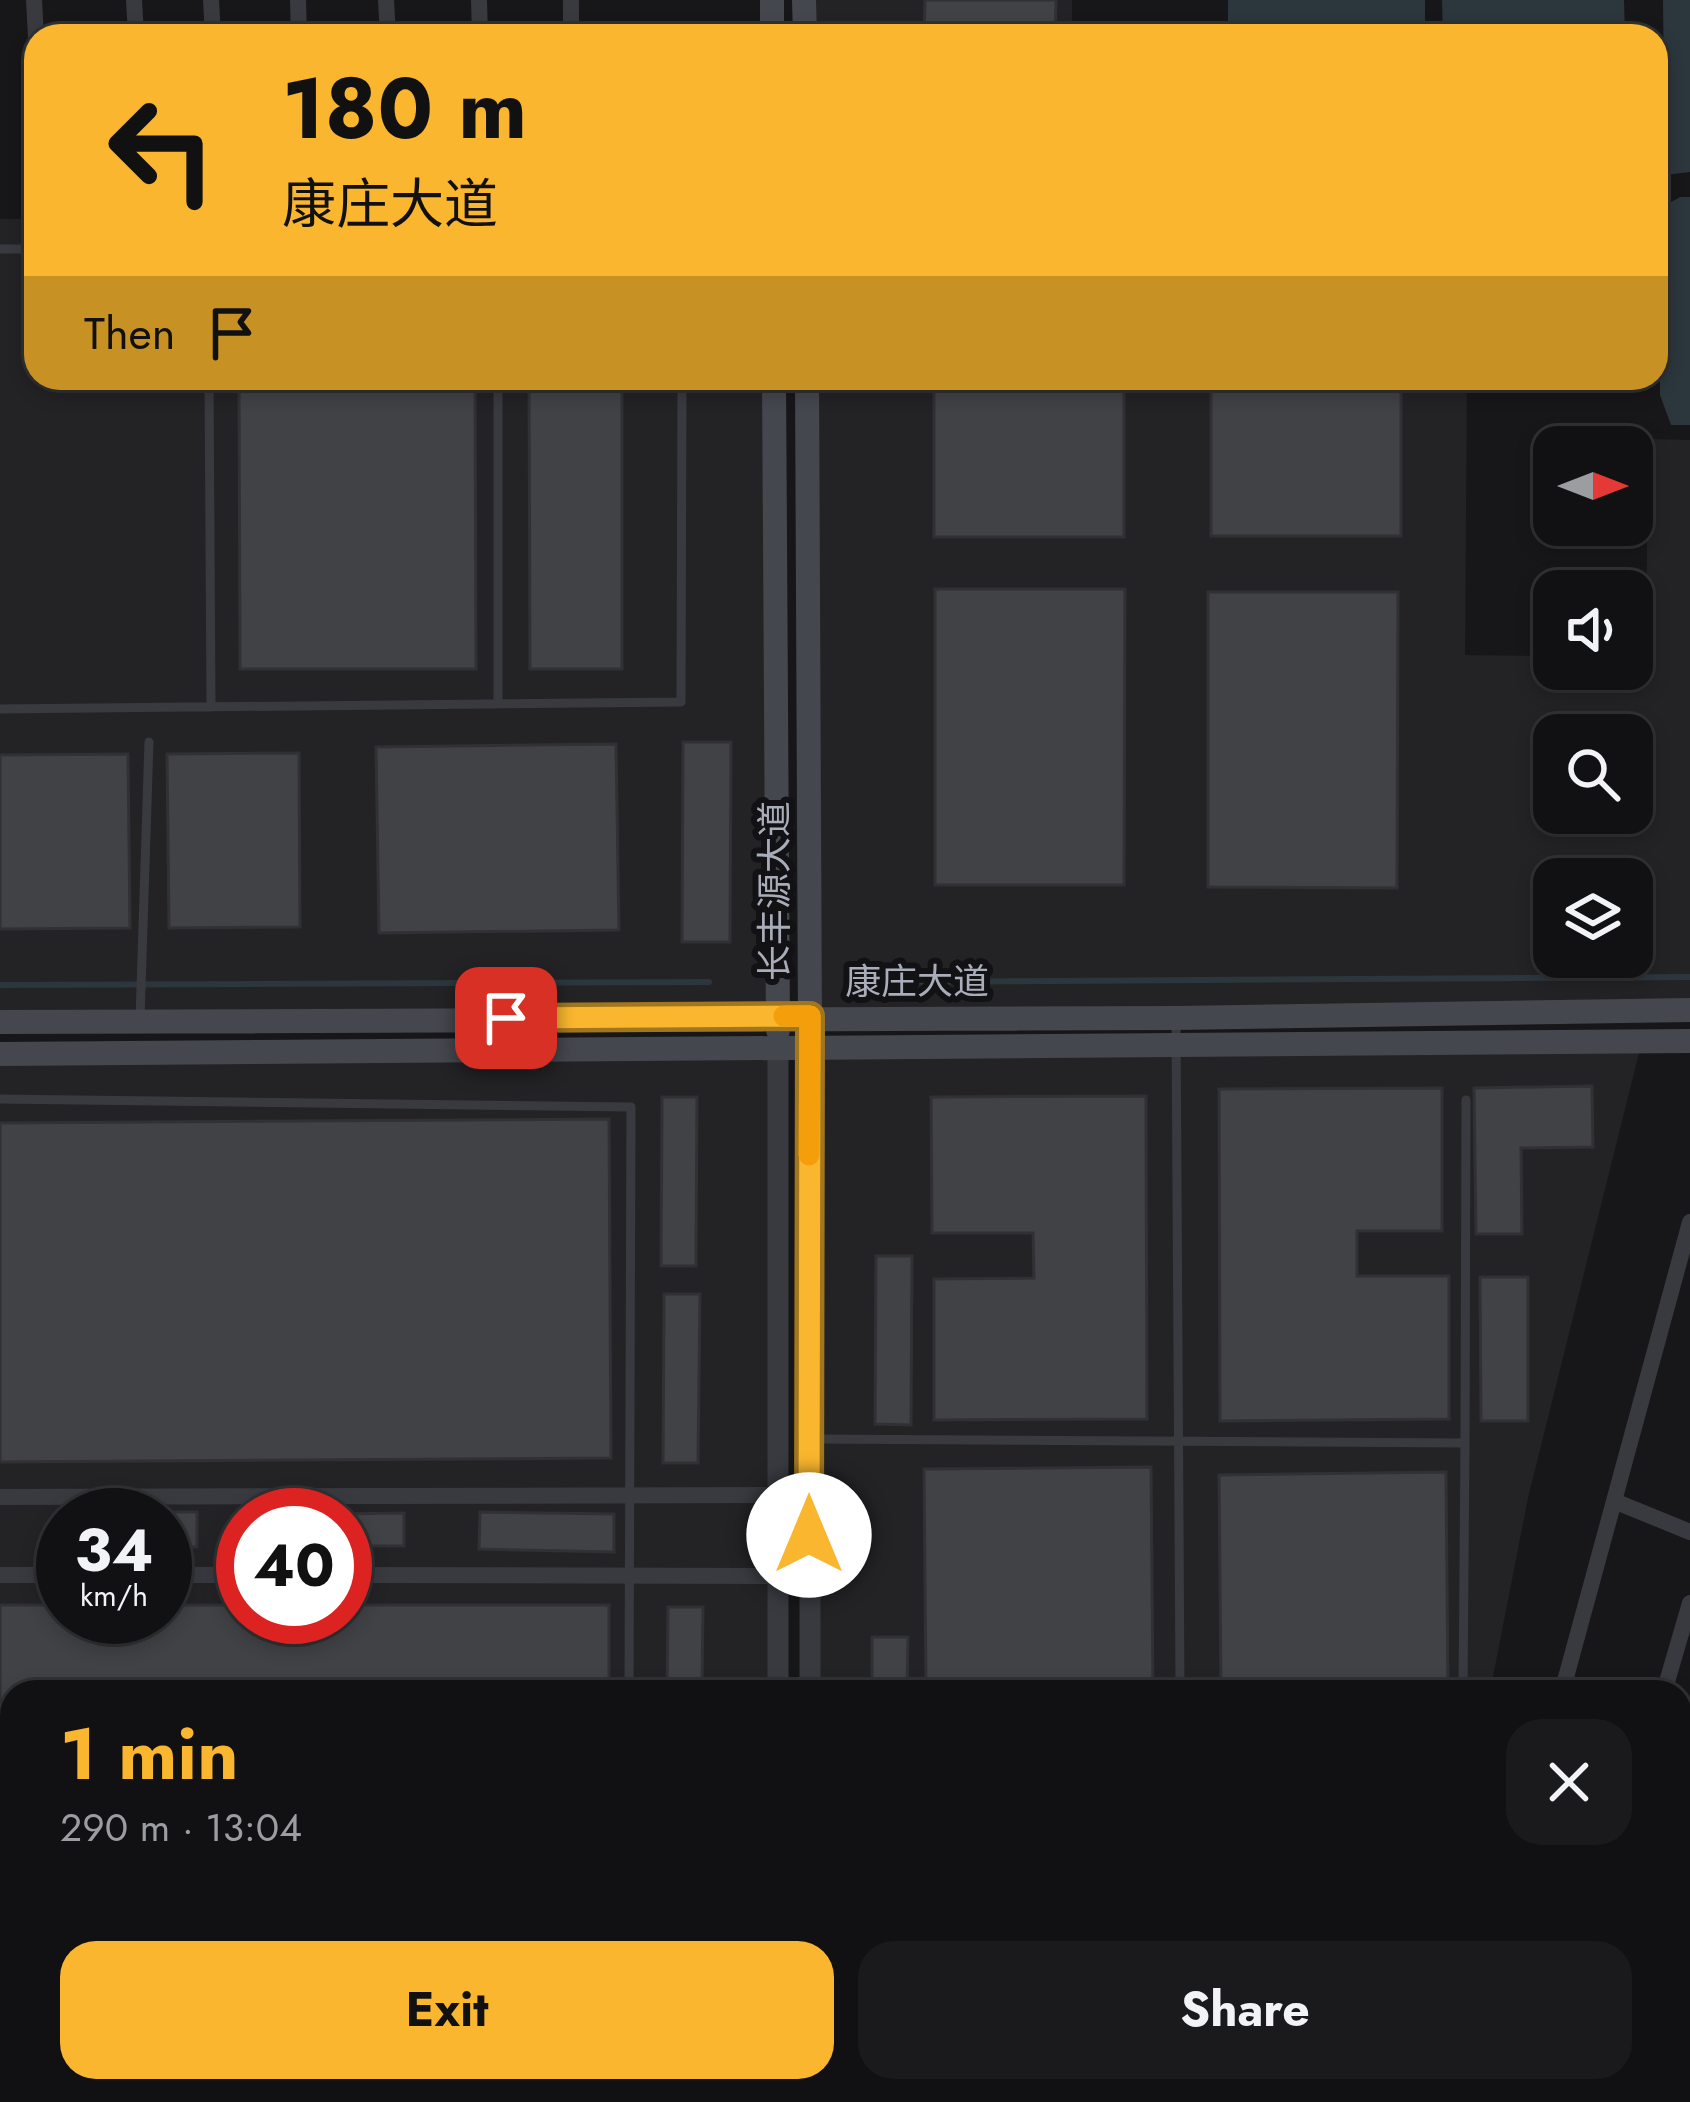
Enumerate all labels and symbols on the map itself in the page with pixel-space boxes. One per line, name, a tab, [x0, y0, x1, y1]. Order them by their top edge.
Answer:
north arrow	[1533, 426, 1653, 546]
street label: 长丰源大道	[748, 801, 800, 981]
street label: 康庄大道	[845, 955, 989, 1007]
pin	[455, 967, 557, 1069]
position arrow	[746, 1472, 872, 1598]
speed limit sign: 40	[216, 1488, 372, 1644]

